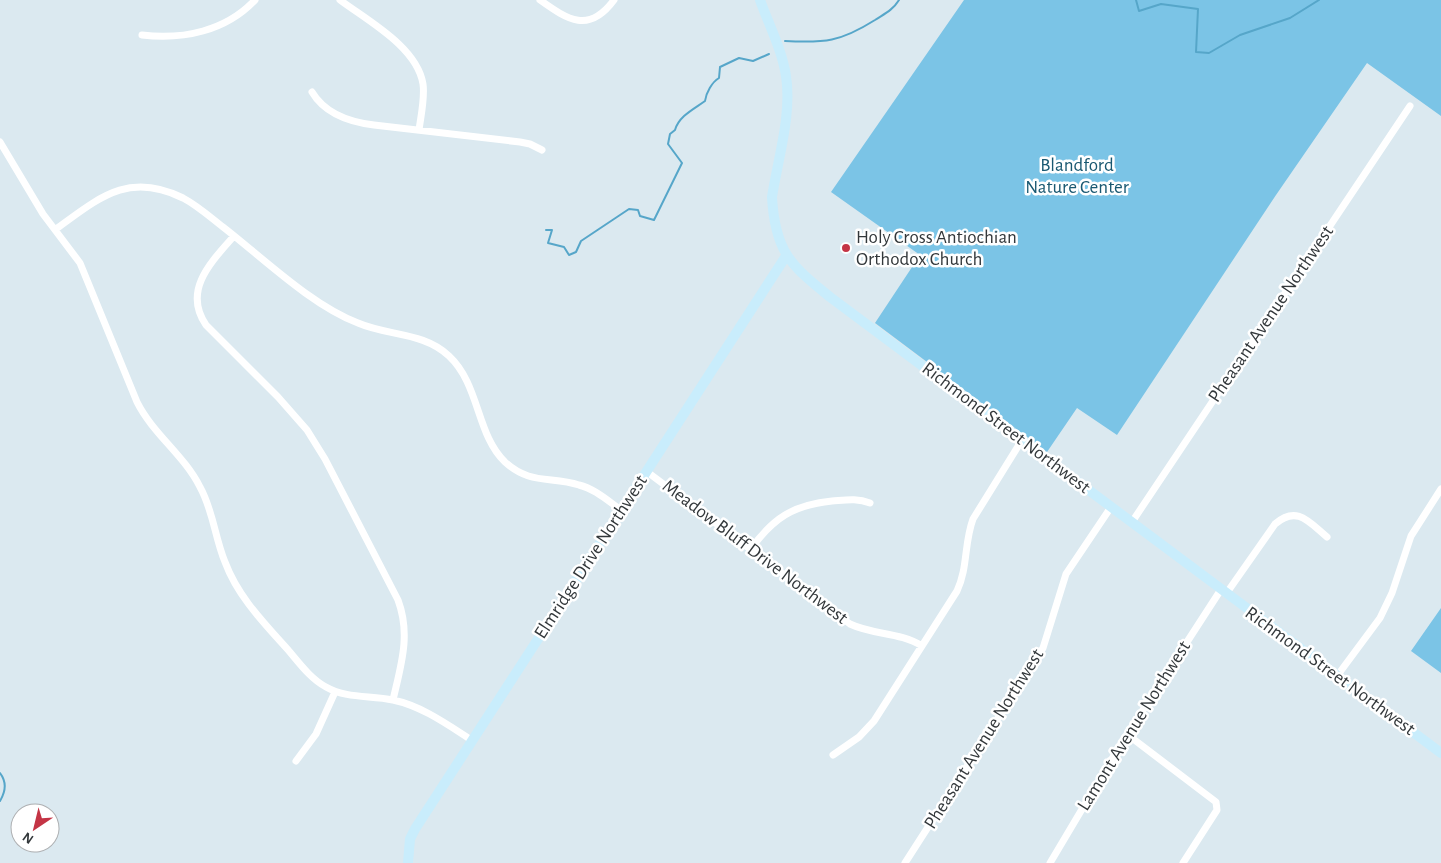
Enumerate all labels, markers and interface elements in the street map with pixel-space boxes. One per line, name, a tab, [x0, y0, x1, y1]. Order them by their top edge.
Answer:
park label: Blandford Nature Center	[1025, 156, 1129, 197]
street label: Pheasant Avenue Northwest	[1205, 222, 1337, 406]
place label: Holy Cross Antiochian Orthodox Church	[856, 228, 1017, 269]
marker: Holy Cross Antiochian Orthodox Church	[840, 242, 852, 254]
street label: Richmond Street Northwest	[918, 359, 1094, 497]
street label: Elmridge Drive Northwest	[531, 472, 651, 642]
street label: Meadow Bluff Drive Northwest	[659, 476, 851, 628]
street label: Richmond Street Northwest	[1241, 603, 1419, 739]
street label: Lamont Avenue Northwest	[1074, 638, 1194, 814]
street label: Pheasant Avenue Northwest	[921, 646, 1047, 832]
north arrow	[10, 803, 60, 853]
text: N	[20, 829, 36, 846]

